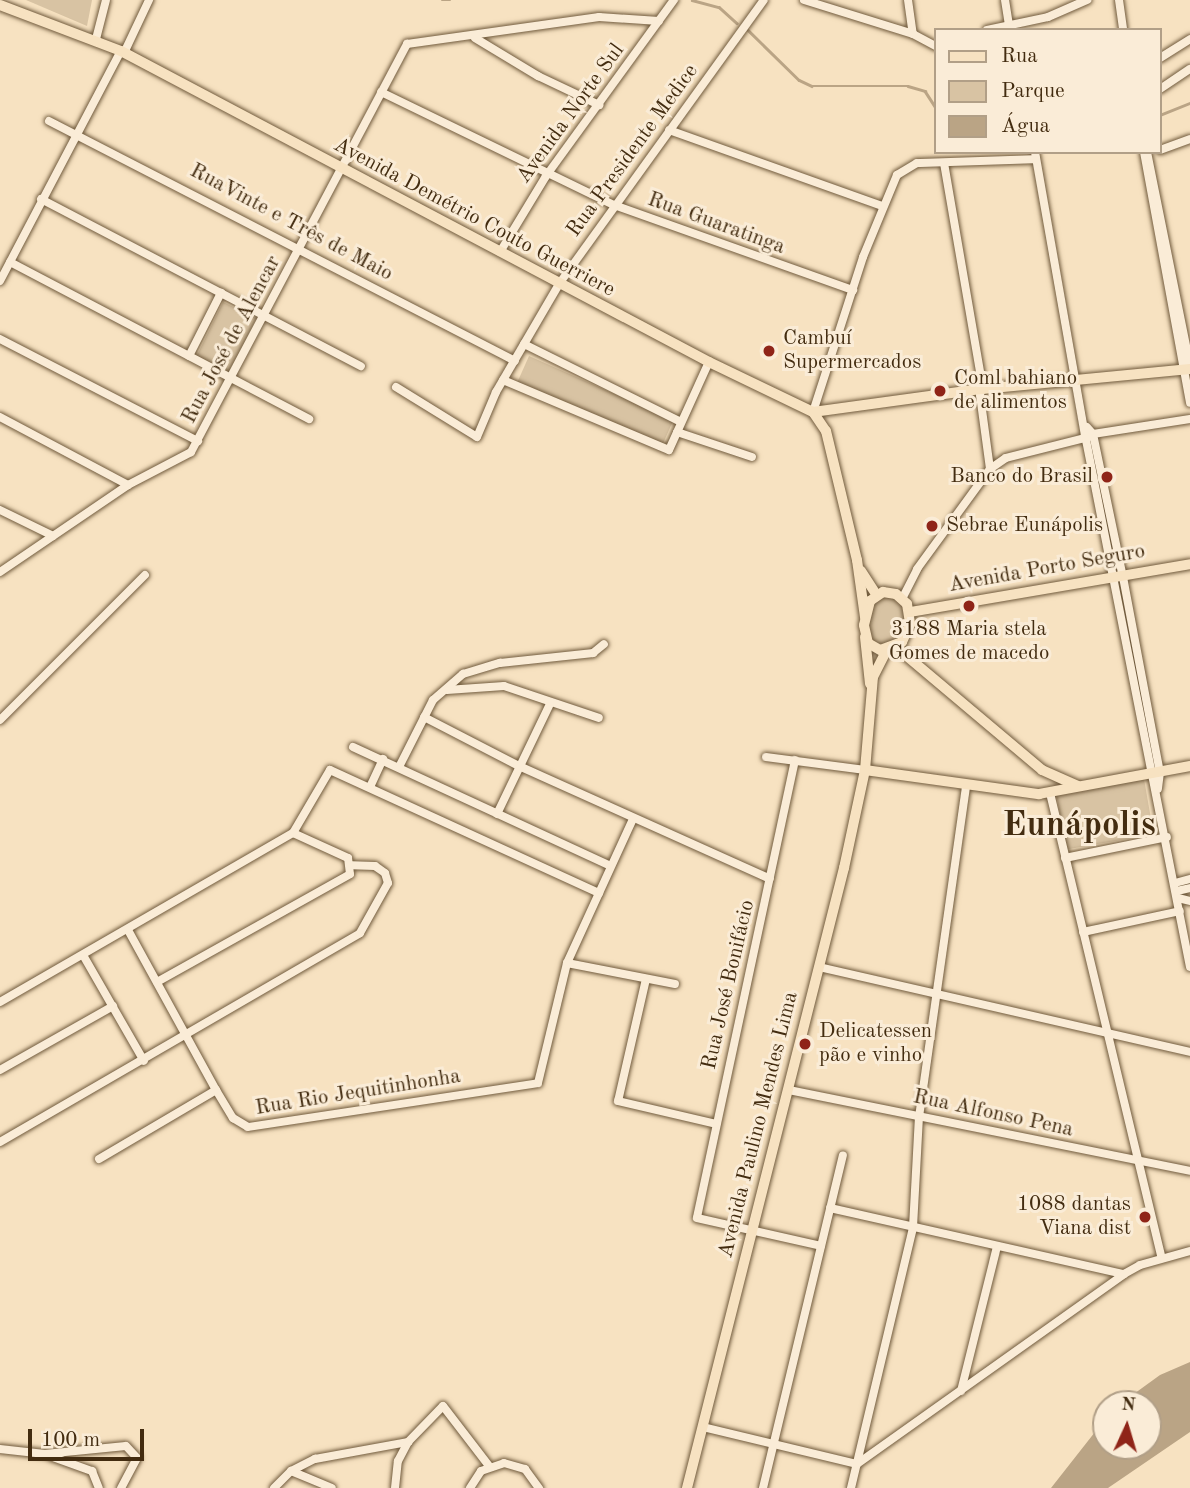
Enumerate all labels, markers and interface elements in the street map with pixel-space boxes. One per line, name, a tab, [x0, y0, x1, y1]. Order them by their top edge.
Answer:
legend	[934, 28, 1162, 154]
street label: Avenida Norte Sul	[512, 39, 630, 189]
text: Rua	[1001, 46, 1038, 67]
street label: Rua Presidente Medice	[562, 60, 704, 242]
text: Parque	[1001, 81, 1065, 102]
text: Água	[1001, 116, 1050, 137]
street label: Avenida Demétrio Couto Guerriere	[329, 133, 619, 303]
street label: RuaVinte e Três de Maio	[185, 159, 397, 287]
street label: Rua Guaratinga	[644, 187, 788, 261]
street label: Rua José de Alencar	[177, 252, 287, 428]
place label: Cambuí Supermercados	[783, 326, 921, 376]
marker: Cambuí Supermercados	[761, 343, 777, 359]
place label: Coml bahiano de alimentos	[954, 366, 1077, 416]
marker: Coml bahiano de alimentos	[932, 383, 948, 399]
place label: Banco do Brasil	[950, 464, 1093, 490]
marker: Banco do Brasil	[1099, 469, 1115, 485]
place label: Sebrae Eunápolis	[946, 513, 1103, 539]
marker: Sebrae Eunápolis	[924, 518, 940, 534]
street label: Avenida Porto Seguro	[947, 539, 1147, 599]
marker: 3188 Maria stela Gomes de macedo	[961, 598, 977, 614]
place label: 3188 Maria stela Gomes de macedo	[889, 617, 1049, 667]
district label: Eunápolis	[1002, 805, 1156, 847]
street label: Rua José Bonifácio	[697, 898, 761, 1072]
street label: Avenida Paulino Mendes Lima	[714, 989, 804, 1261]
place label: Delicatessen pão e vinho	[819, 1019, 932, 1069]
marker: Delicatessen pão e vinho	[797, 1036, 813, 1052]
street label: Rua Rio Jequitinhonha	[254, 1064, 462, 1122]
street label: Rua Alfonso Pena	[911, 1085, 1075, 1143]
place label: 1088 dantas Viana dist	[1017, 1192, 1131, 1242]
marker: 1088 dantas Viana dist	[1137, 1209, 1153, 1225]
north arrow	[1092, 1390, 1162, 1460]
text: N	[1120, 1396, 1136, 1416]
scale bar	[32, 1414, 147, 1458]
text: 100 m	[41, 1430, 100, 1451]

